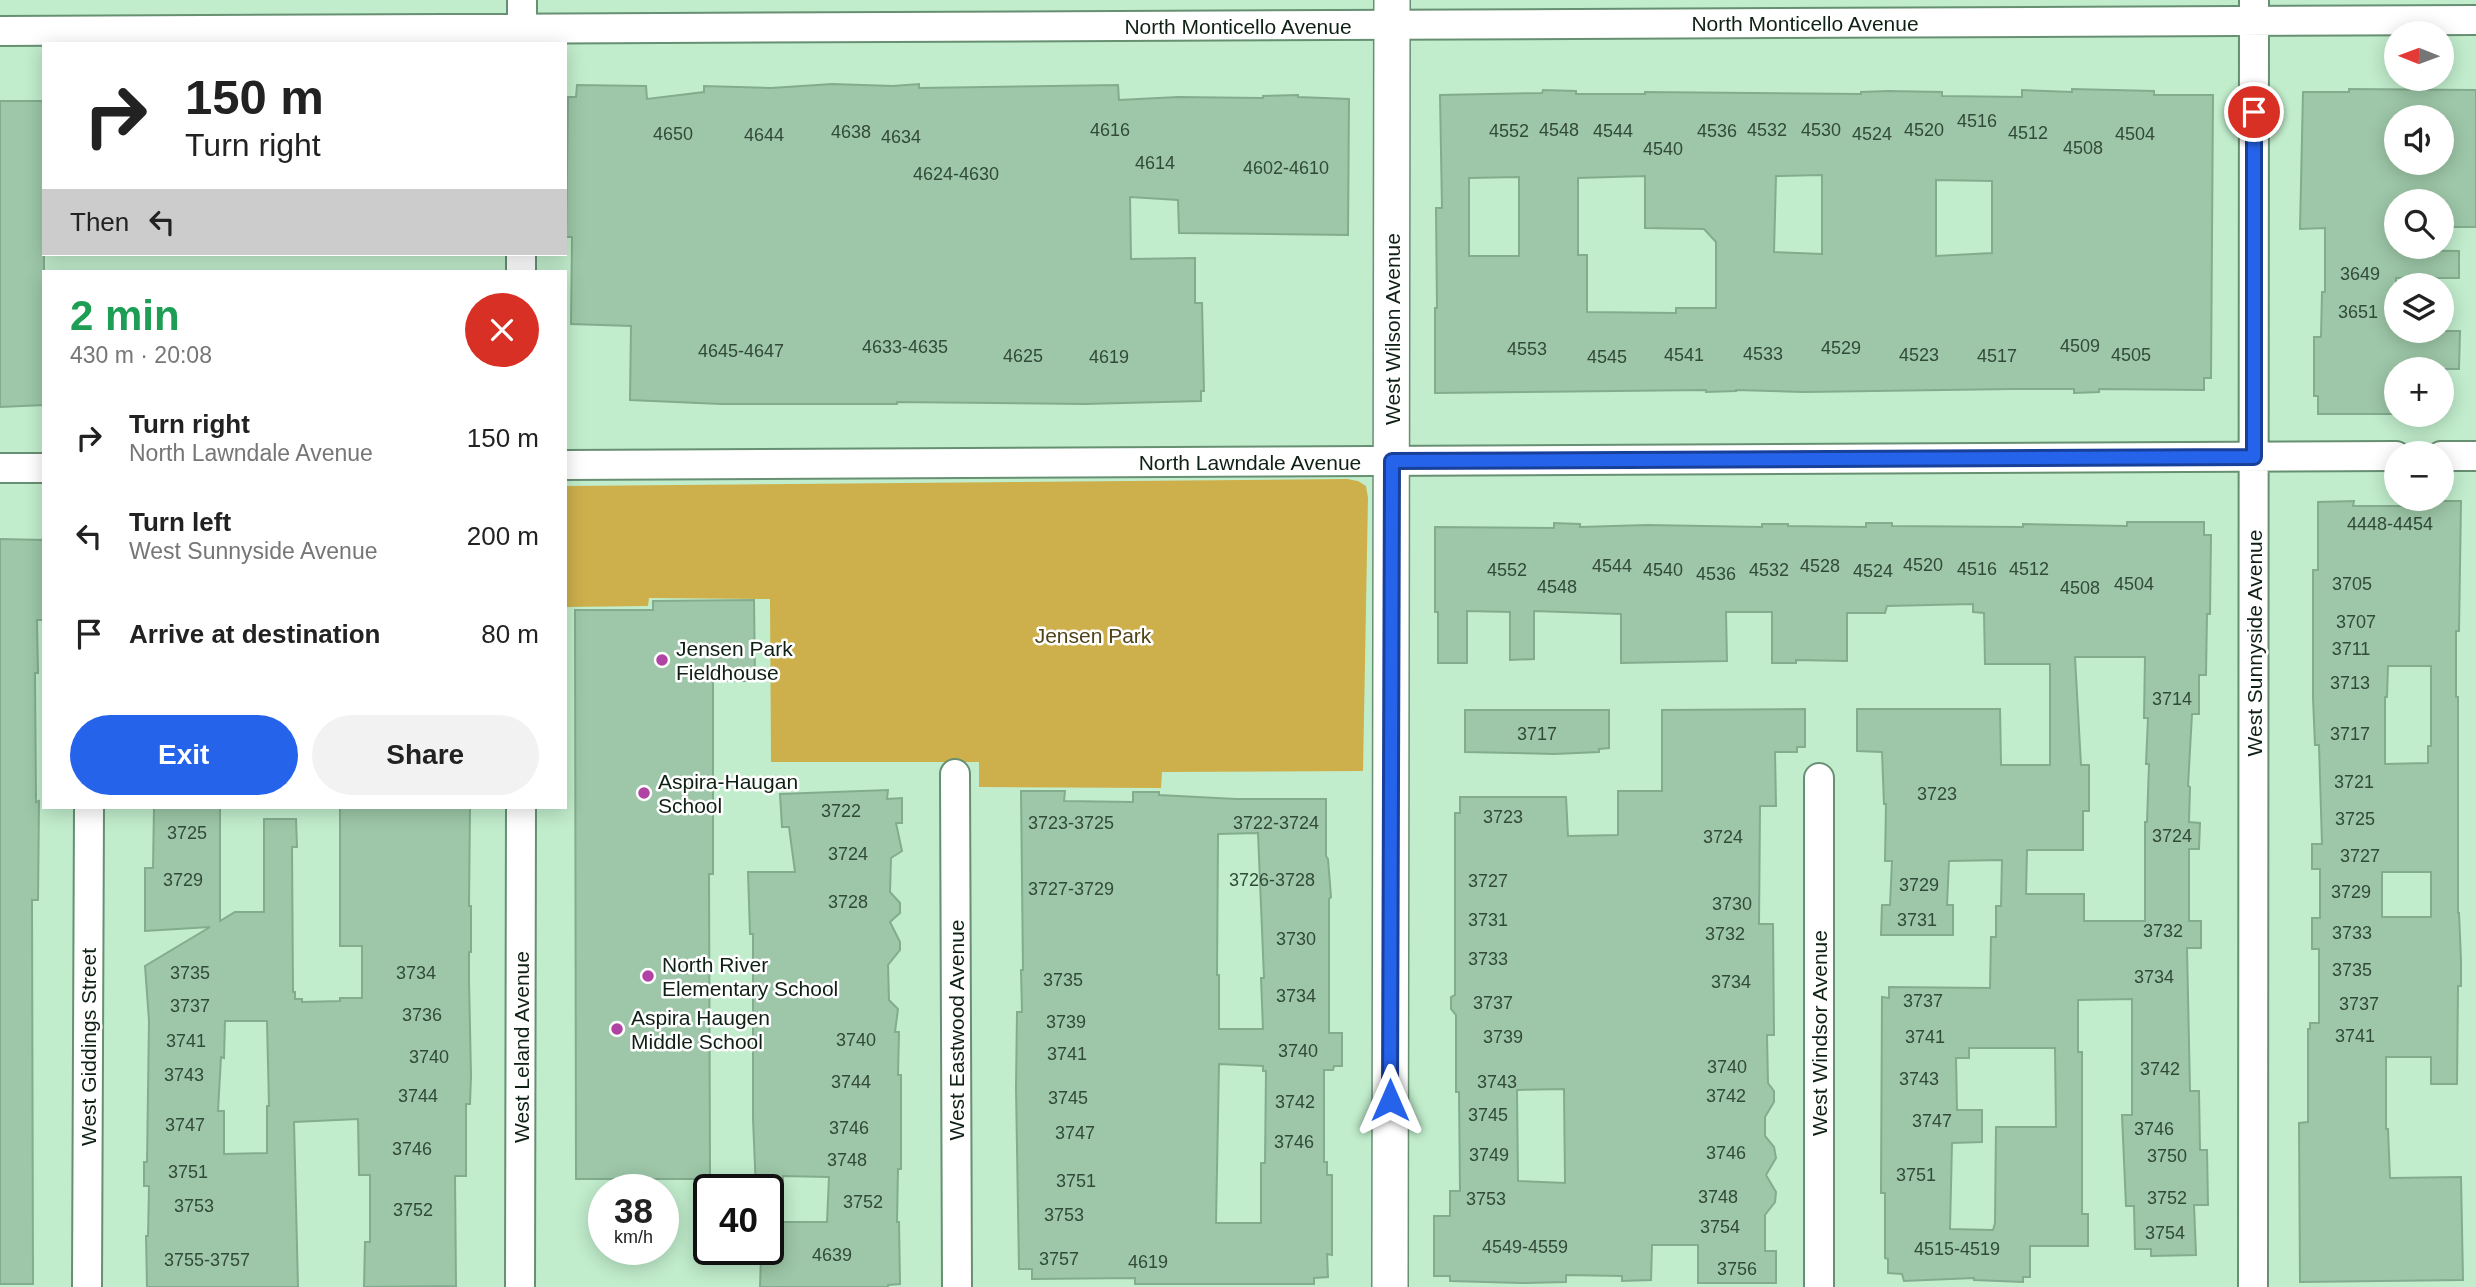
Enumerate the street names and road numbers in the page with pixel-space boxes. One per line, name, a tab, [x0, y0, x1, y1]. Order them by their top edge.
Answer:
street label: North Monticello Avenue	[1691, 12, 1919, 35]
street label: North Monticello Avenue	[1124, 15, 1352, 38]
street label: West Wilson Avenue	[1381, 233, 1404, 425]
street label: North Lawndale Avenue	[1139, 451, 1361, 474]
street label: West Sunnyside Avenue	[2243, 530, 2266, 756]
street label: West Eastwood Avenue	[945, 919, 968, 1141]
street label: West Windsor Avenue	[1808, 930, 1831, 1136]
street label: West Giddings Street	[77, 948, 100, 1146]
street label: West Leland Avenue	[510, 951, 533, 1143]

